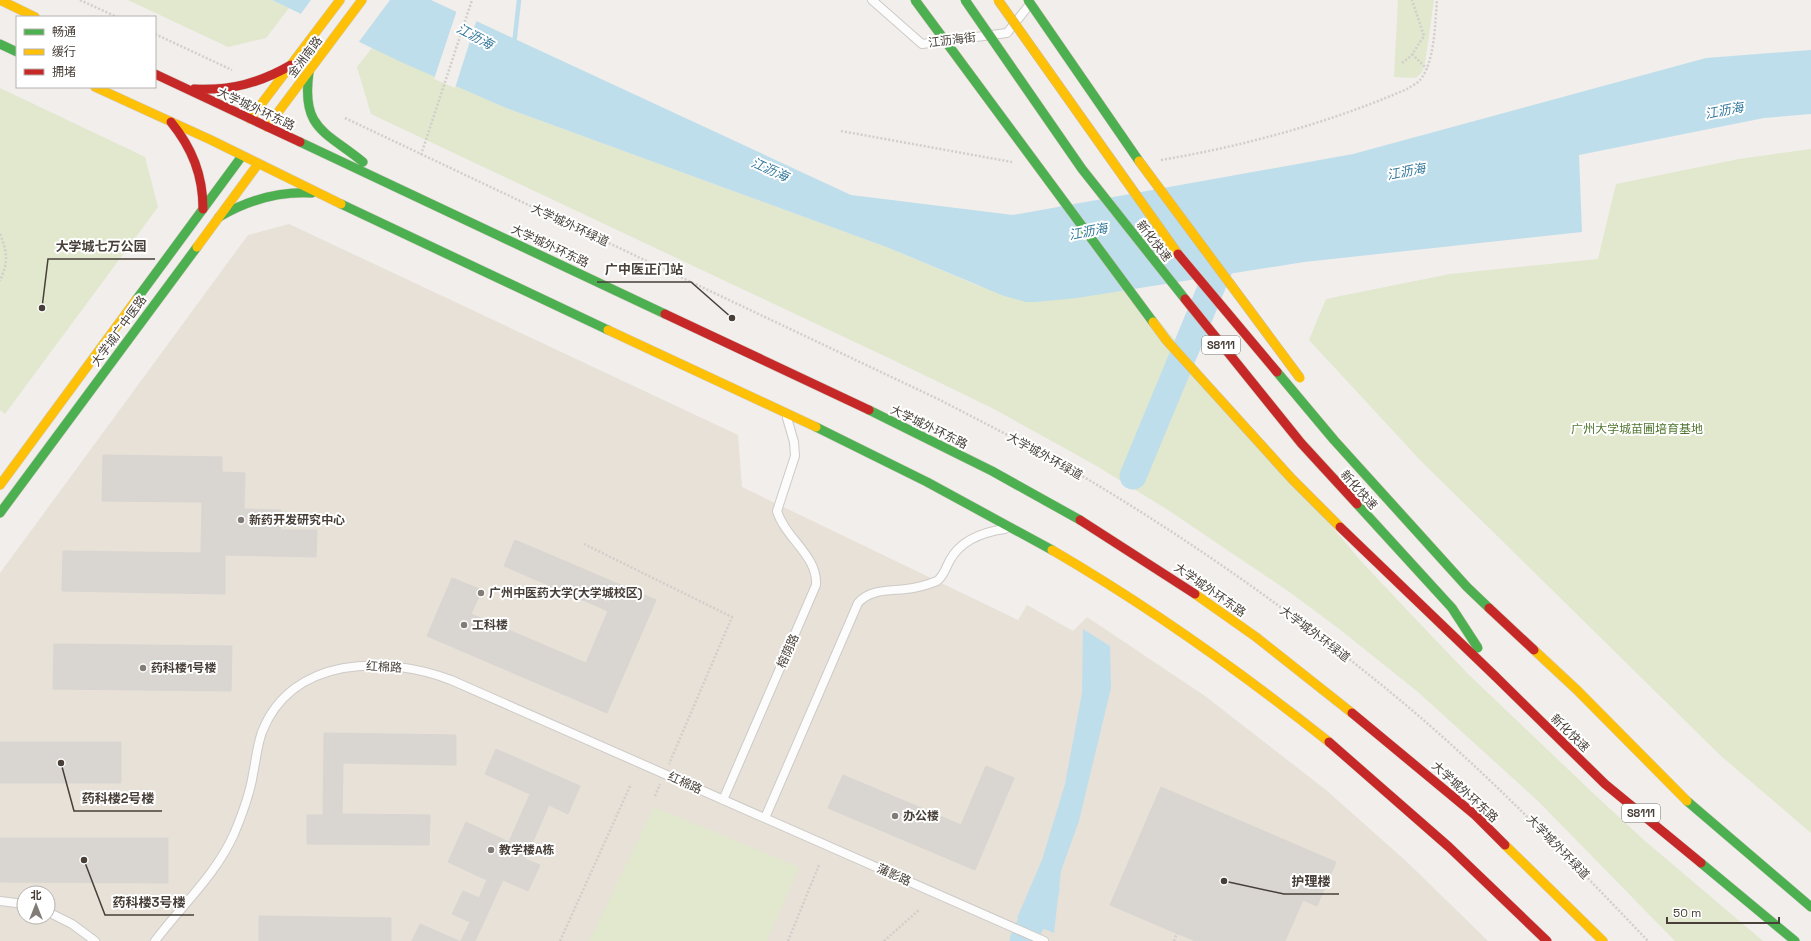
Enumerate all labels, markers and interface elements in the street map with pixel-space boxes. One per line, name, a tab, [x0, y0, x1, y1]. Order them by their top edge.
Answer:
legend	[16, 16, 156, 88]
water label: 江沥海	[454, 20, 498, 54]
text: 畅通	[52, 24, 76, 40]
street label: 江沥海街	[927, 29, 977, 51]
street label: 金洲南路	[284, 33, 326, 81]
text: 缓行	[52, 44, 76, 60]
text: 拥堵	[52, 64, 76, 80]
street label: 大学城外环东路	[215, 84, 297, 134]
water label: 江沥海	[1703, 98, 1747, 123]
water label: 江沥海	[749, 154, 793, 186]
water label: 江沥海	[1385, 159, 1429, 184]
street label: 大学城外环绿道	[529, 200, 611, 250]
street label: 新化快速	[1133, 217, 1175, 265]
water label: 江沥海	[1067, 219, 1111, 244]
street label: 大学城外环东路	[509, 221, 591, 271]
callout: 大学城七万公园	[48, 234, 155, 259]
text: 大学城七万公园	[55, 238, 147, 255]
callout: 广中医正门站	[597, 257, 691, 282]
text: 广中医正门站	[605, 261, 683, 278]
street label: 大学城广中医路	[88, 292, 150, 370]
road number: S8111	[1202, 336, 1240, 354]
street label: 大学城外环东路	[888, 401, 970, 453]
park label: 广州大学城苗圃培育基地	[1571, 421, 1703, 437]
street label: 大学城外环绿道	[1004, 429, 1086, 483]
street label: 新化快速	[1337, 467, 1381, 513]
place label: 新药开发研究中心	[249, 512, 345, 528]
marker: 新药开发研究中心	[236, 515, 246, 525]
street label: 大学城外环东路	[1171, 559, 1249, 621]
place label: 广州中医药大学(大学城校区)	[489, 585, 643, 601]
marker: 广州中医药大学(大学城校区)	[476, 588, 486, 598]
street label: 大学城外环绿道	[1277, 602, 1353, 666]
place label: 工科楼	[472, 617, 508, 633]
marker: 工科楼	[459, 620, 469, 630]
street label: 榕荫路	[773, 631, 803, 671]
street label: 红棉路	[366, 658, 402, 676]
place label: 药科楼1号楼	[151, 660, 216, 676]
marker: 药科楼1号楼	[138, 663, 148, 673]
street label: 新化快速	[1547, 711, 1593, 755]
street label: 大学城外环东路	[1428, 758, 1502, 826]
street label: 红棉路	[665, 768, 705, 798]
callout: 药科楼2号楼	[74, 786, 162, 811]
text: 药科楼2号楼	[82, 790, 154, 807]
road number: S8111	[1622, 804, 1660, 822]
place label: 办公楼	[903, 808, 939, 824]
marker: 办公楼	[890, 811, 900, 821]
street label: 大学城外环绿道	[1523, 811, 1593, 883]
place label: 教学楼A栋	[499, 842, 555, 858]
marker: 教学楼A栋	[486, 845, 496, 855]
street label: 蒲影路	[874, 860, 914, 890]
callout: 护理楼	[1284, 869, 1339, 894]
text: 护理楼	[1291, 873, 1331, 890]
north arrow	[16, 885, 56, 925]
text: 北	[31, 888, 42, 902]
callout: 药科楼3号楼	[105, 890, 194, 915]
text: 药科楼3号楼	[113, 894, 185, 911]
scale bar	[1667, 899, 1779, 925]
text: 50 m	[1673, 905, 1701, 921]

